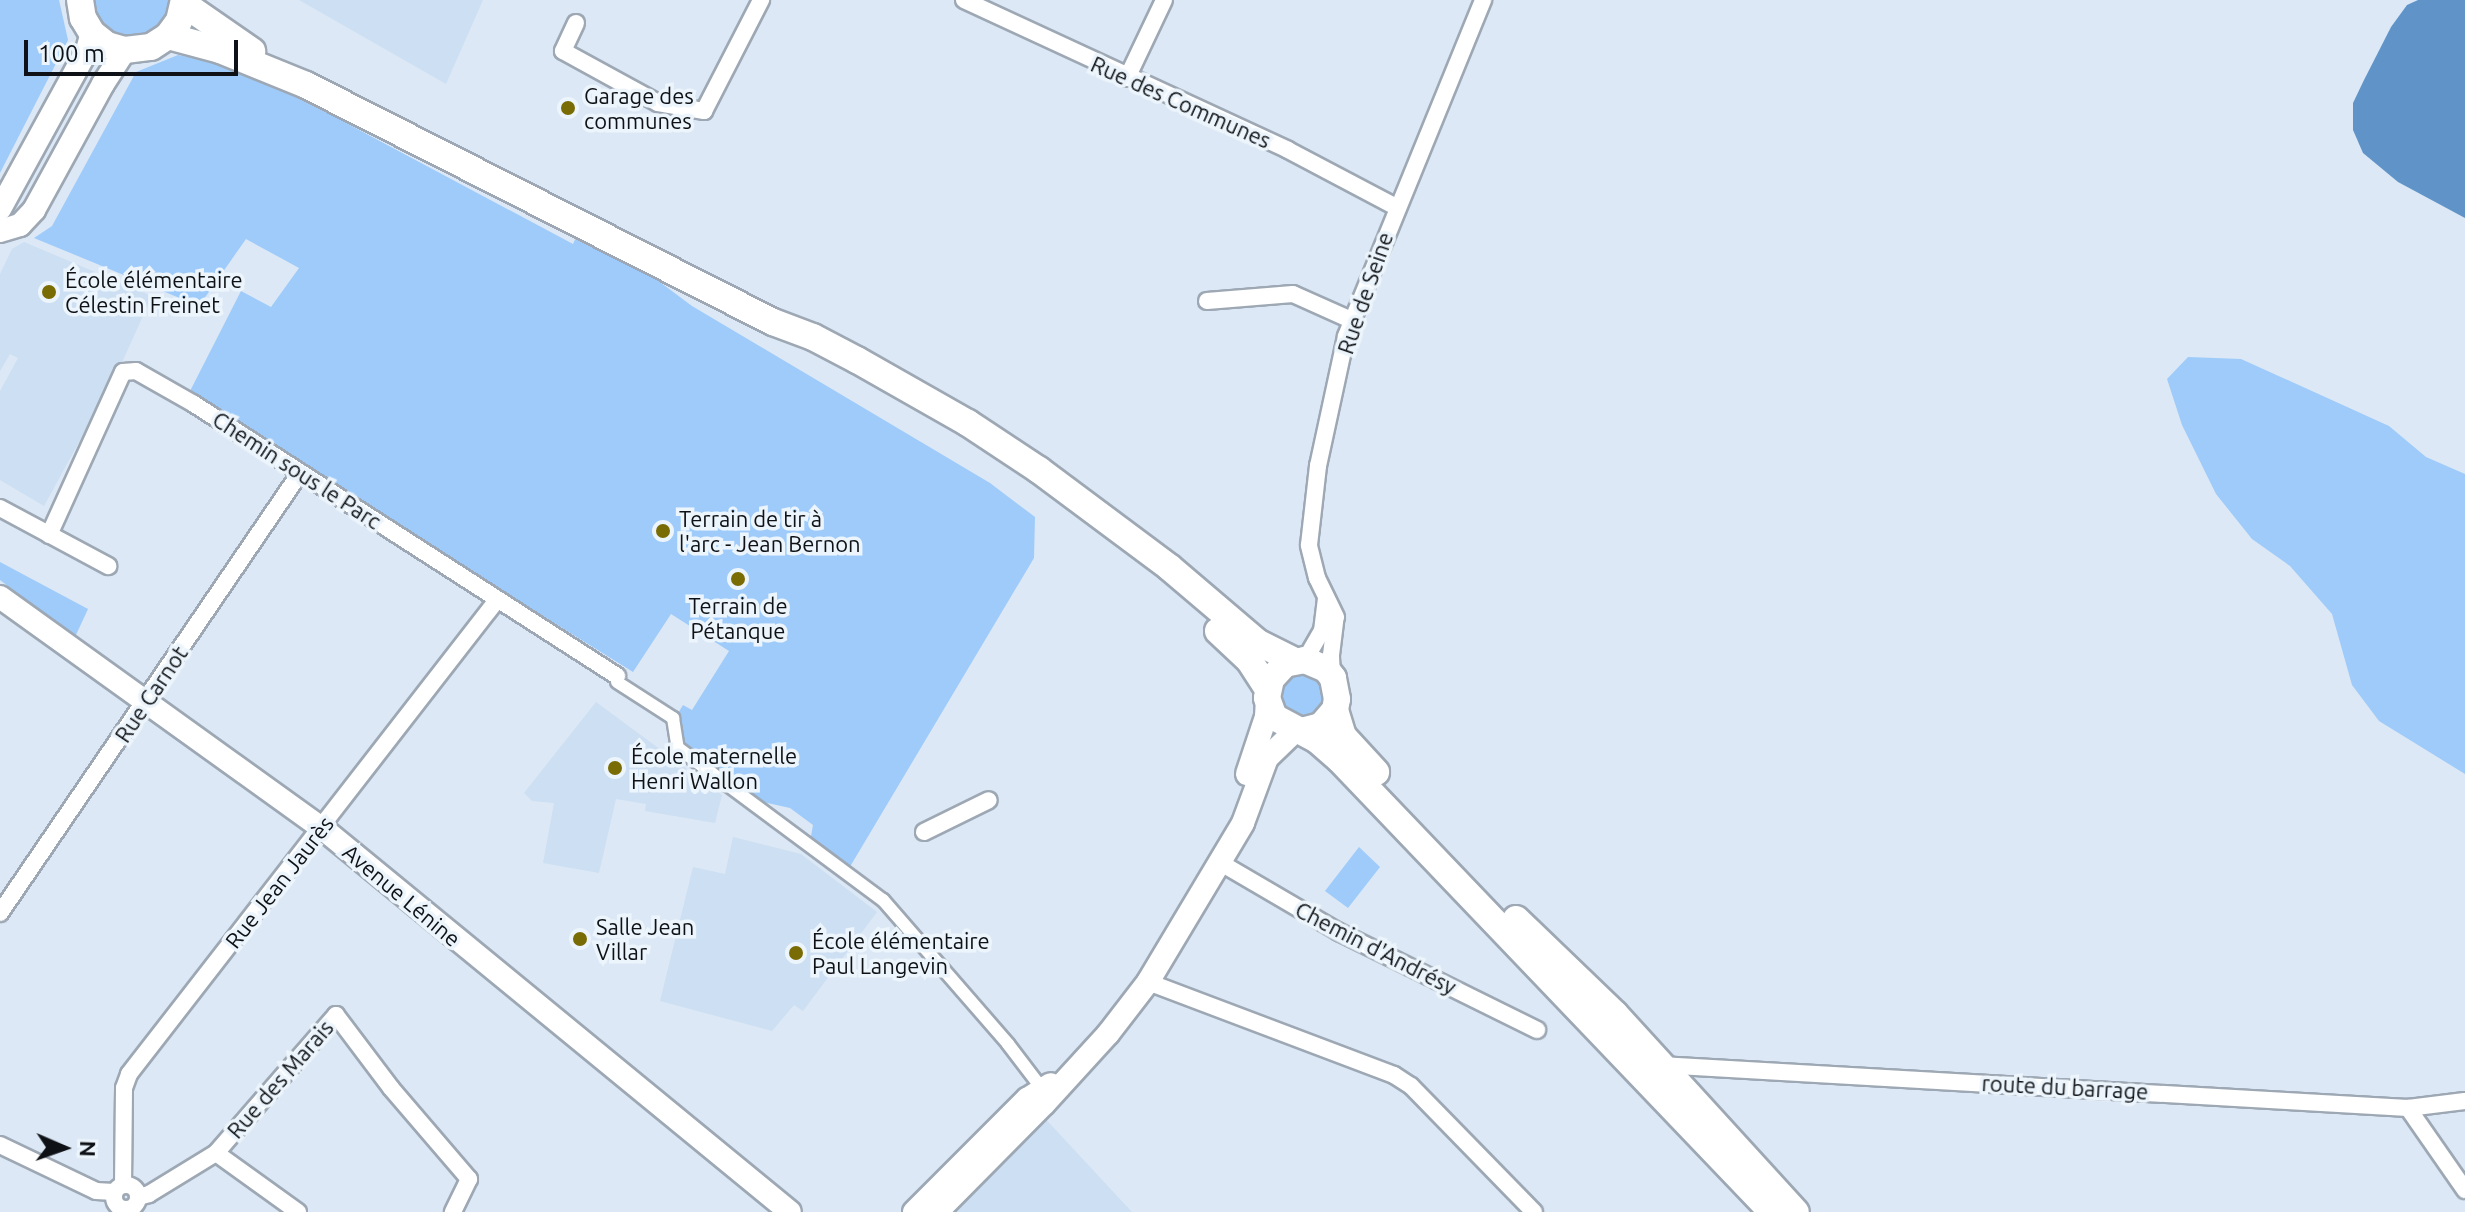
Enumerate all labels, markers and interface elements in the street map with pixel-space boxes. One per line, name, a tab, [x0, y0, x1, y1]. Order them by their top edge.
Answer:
scale bar	[28, 24, 242, 74]
text: 100 m	[38, 40, 105, 67]
street label: Rue des Communes	[1087, 50, 1275, 154]
place label: Garage des communes	[584, 82, 694, 134]
marker: Garage des communes	[559, 99, 577, 117]
street label: Rue de Seine	[1332, 229, 1398, 357]
place label: École élémentaire Célestin Freinet	[65, 266, 243, 318]
marker: École élémentaire Célestin Freinet	[40, 283, 58, 301]
street label: Chemin sous le Parc	[208, 406, 386, 534]
place label: Terrain de tir à l'arc - Jean Bernon	[679, 505, 861, 556]
marker: Terrain de tir à l'arc - Jean Bernon	[654, 522, 672, 540]
marker: Terrain de Pétanque	[729, 570, 747, 588]
place label: Terrain de Pétanque	[688, 592, 788, 644]
street label: Rue Carnot	[109, 641, 193, 747]
place label: École maternelle Henri Wallon	[631, 742, 797, 794]
marker: École maternelle Henri Wallon	[606, 759, 624, 777]
street label: Rue Jean Jaurès	[219, 811, 339, 953]
street label: Avenue Lénine	[338, 838, 466, 952]
street label: Chemin d'Andrésy	[1291, 896, 1461, 1000]
place label: Salle Jean Villar	[596, 913, 694, 964]
place label: École élémentaire Paul Langevin	[812, 927, 990, 978]
marker: Salle Jean Villar	[571, 930, 589, 948]
marker: École élémentaire Paul Langevin	[787, 944, 805, 962]
street label: Rue des Marais	[221, 1014, 339, 1144]
street label: route du barrage	[1981, 1069, 2149, 1105]
north arrow	[24, 1108, 104, 1188]
text: N	[76, 1140, 101, 1157]

